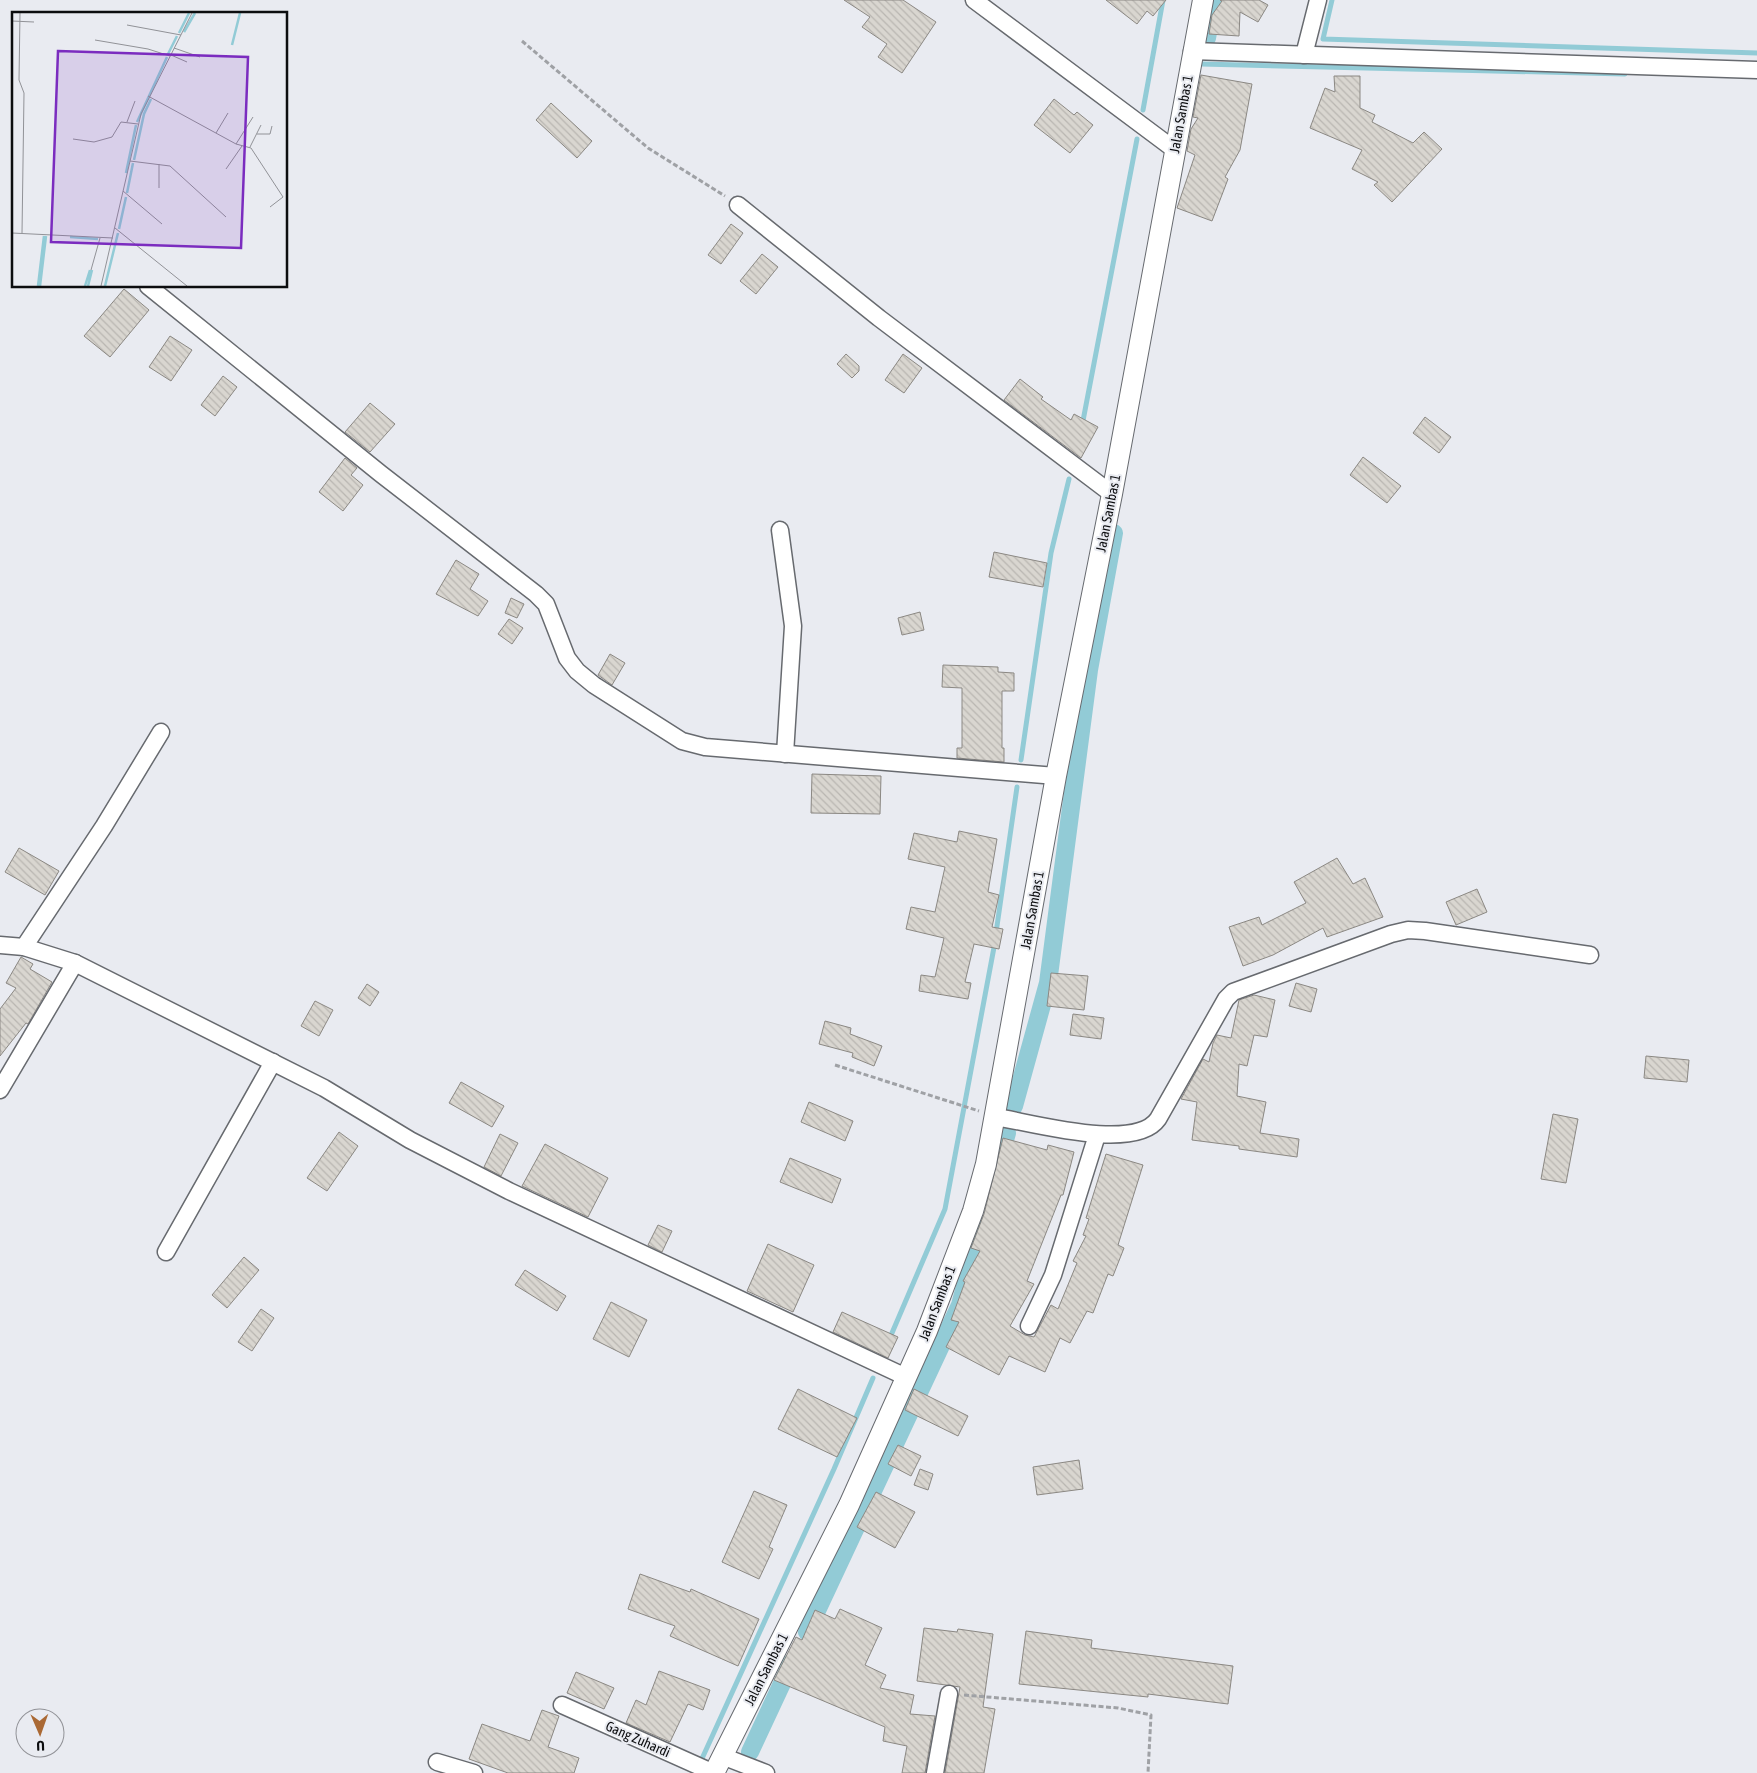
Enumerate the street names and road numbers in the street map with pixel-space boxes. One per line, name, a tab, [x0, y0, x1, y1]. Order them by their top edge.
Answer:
street label: Jalan Sambas 1	[1166, 74, 1196, 154]
street label: Jalan Sambas 1	[1093, 473, 1123, 553]
street label: Jalan Sambas 1	[1017, 870, 1047, 950]
street label: Jalan Sambas 1	[915, 1263, 959, 1343]
street label: Jalan Sambas 1	[741, 1630, 791, 1708]
street label: Gang Zuhardi	[603, 1718, 673, 1760]

